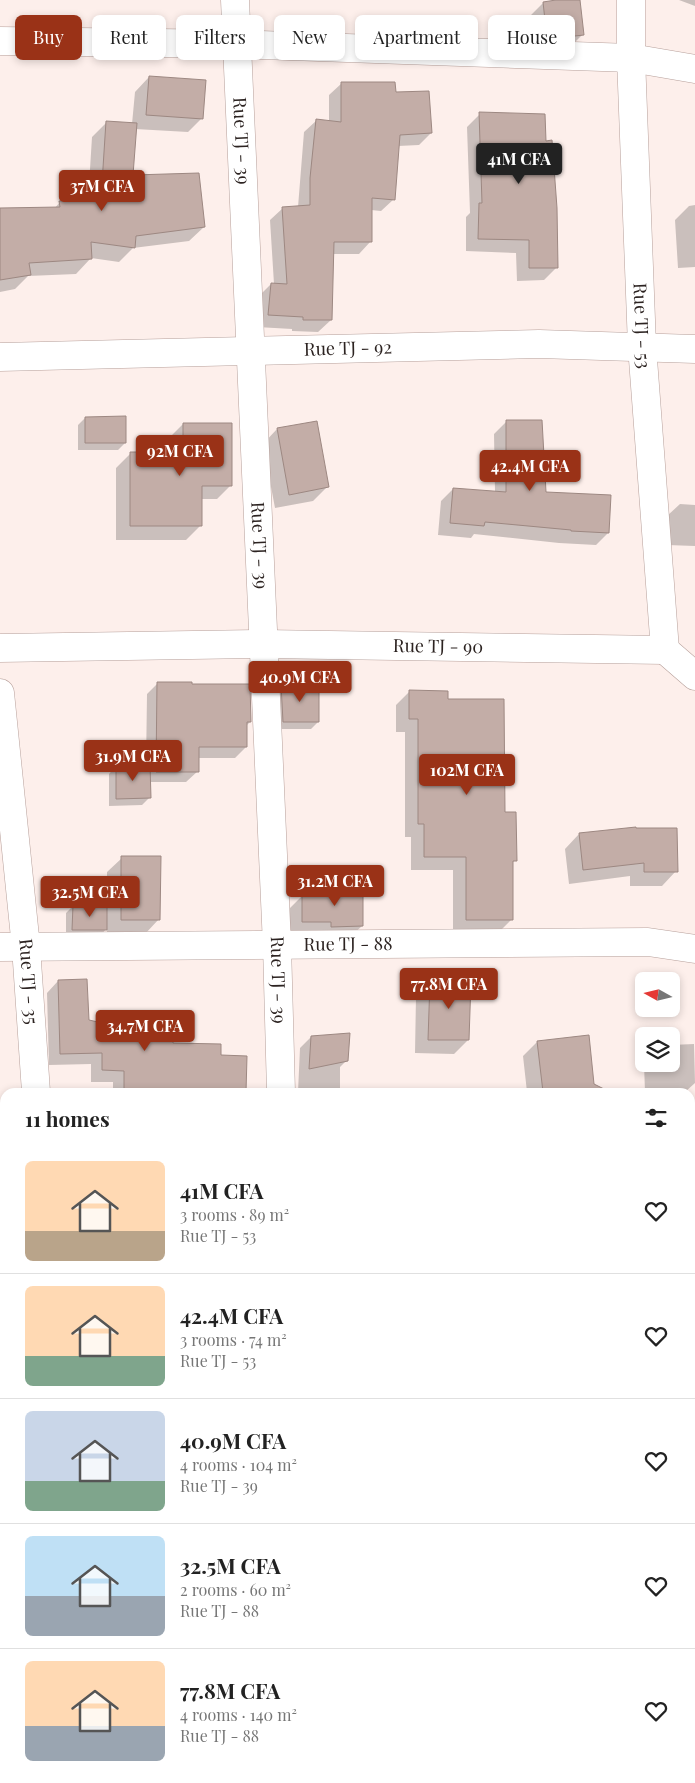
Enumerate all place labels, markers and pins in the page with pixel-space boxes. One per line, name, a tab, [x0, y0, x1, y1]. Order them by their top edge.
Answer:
pin: 41M CFA	[473, 142, 565, 185]
pin: 37M CFA	[56, 170, 148, 212]
pin: 92M CFA	[134, 434, 226, 477]
pin: 42.4M CFA	[473, 450, 587, 492]
pin: 40.9M CFA	[243, 660, 357, 703]
pin: 31.9M CFA	[76, 740, 190, 782]
pin: 102M CFA	[415, 754, 519, 796]
pin: 31.2M CFA	[278, 864, 392, 907]
pin: 32.5M CFA	[33, 876, 147, 918]
pin: 77.8M CFA	[392, 968, 506, 1010]
pin: 34.7M CFA	[88, 1010, 202, 1052]

